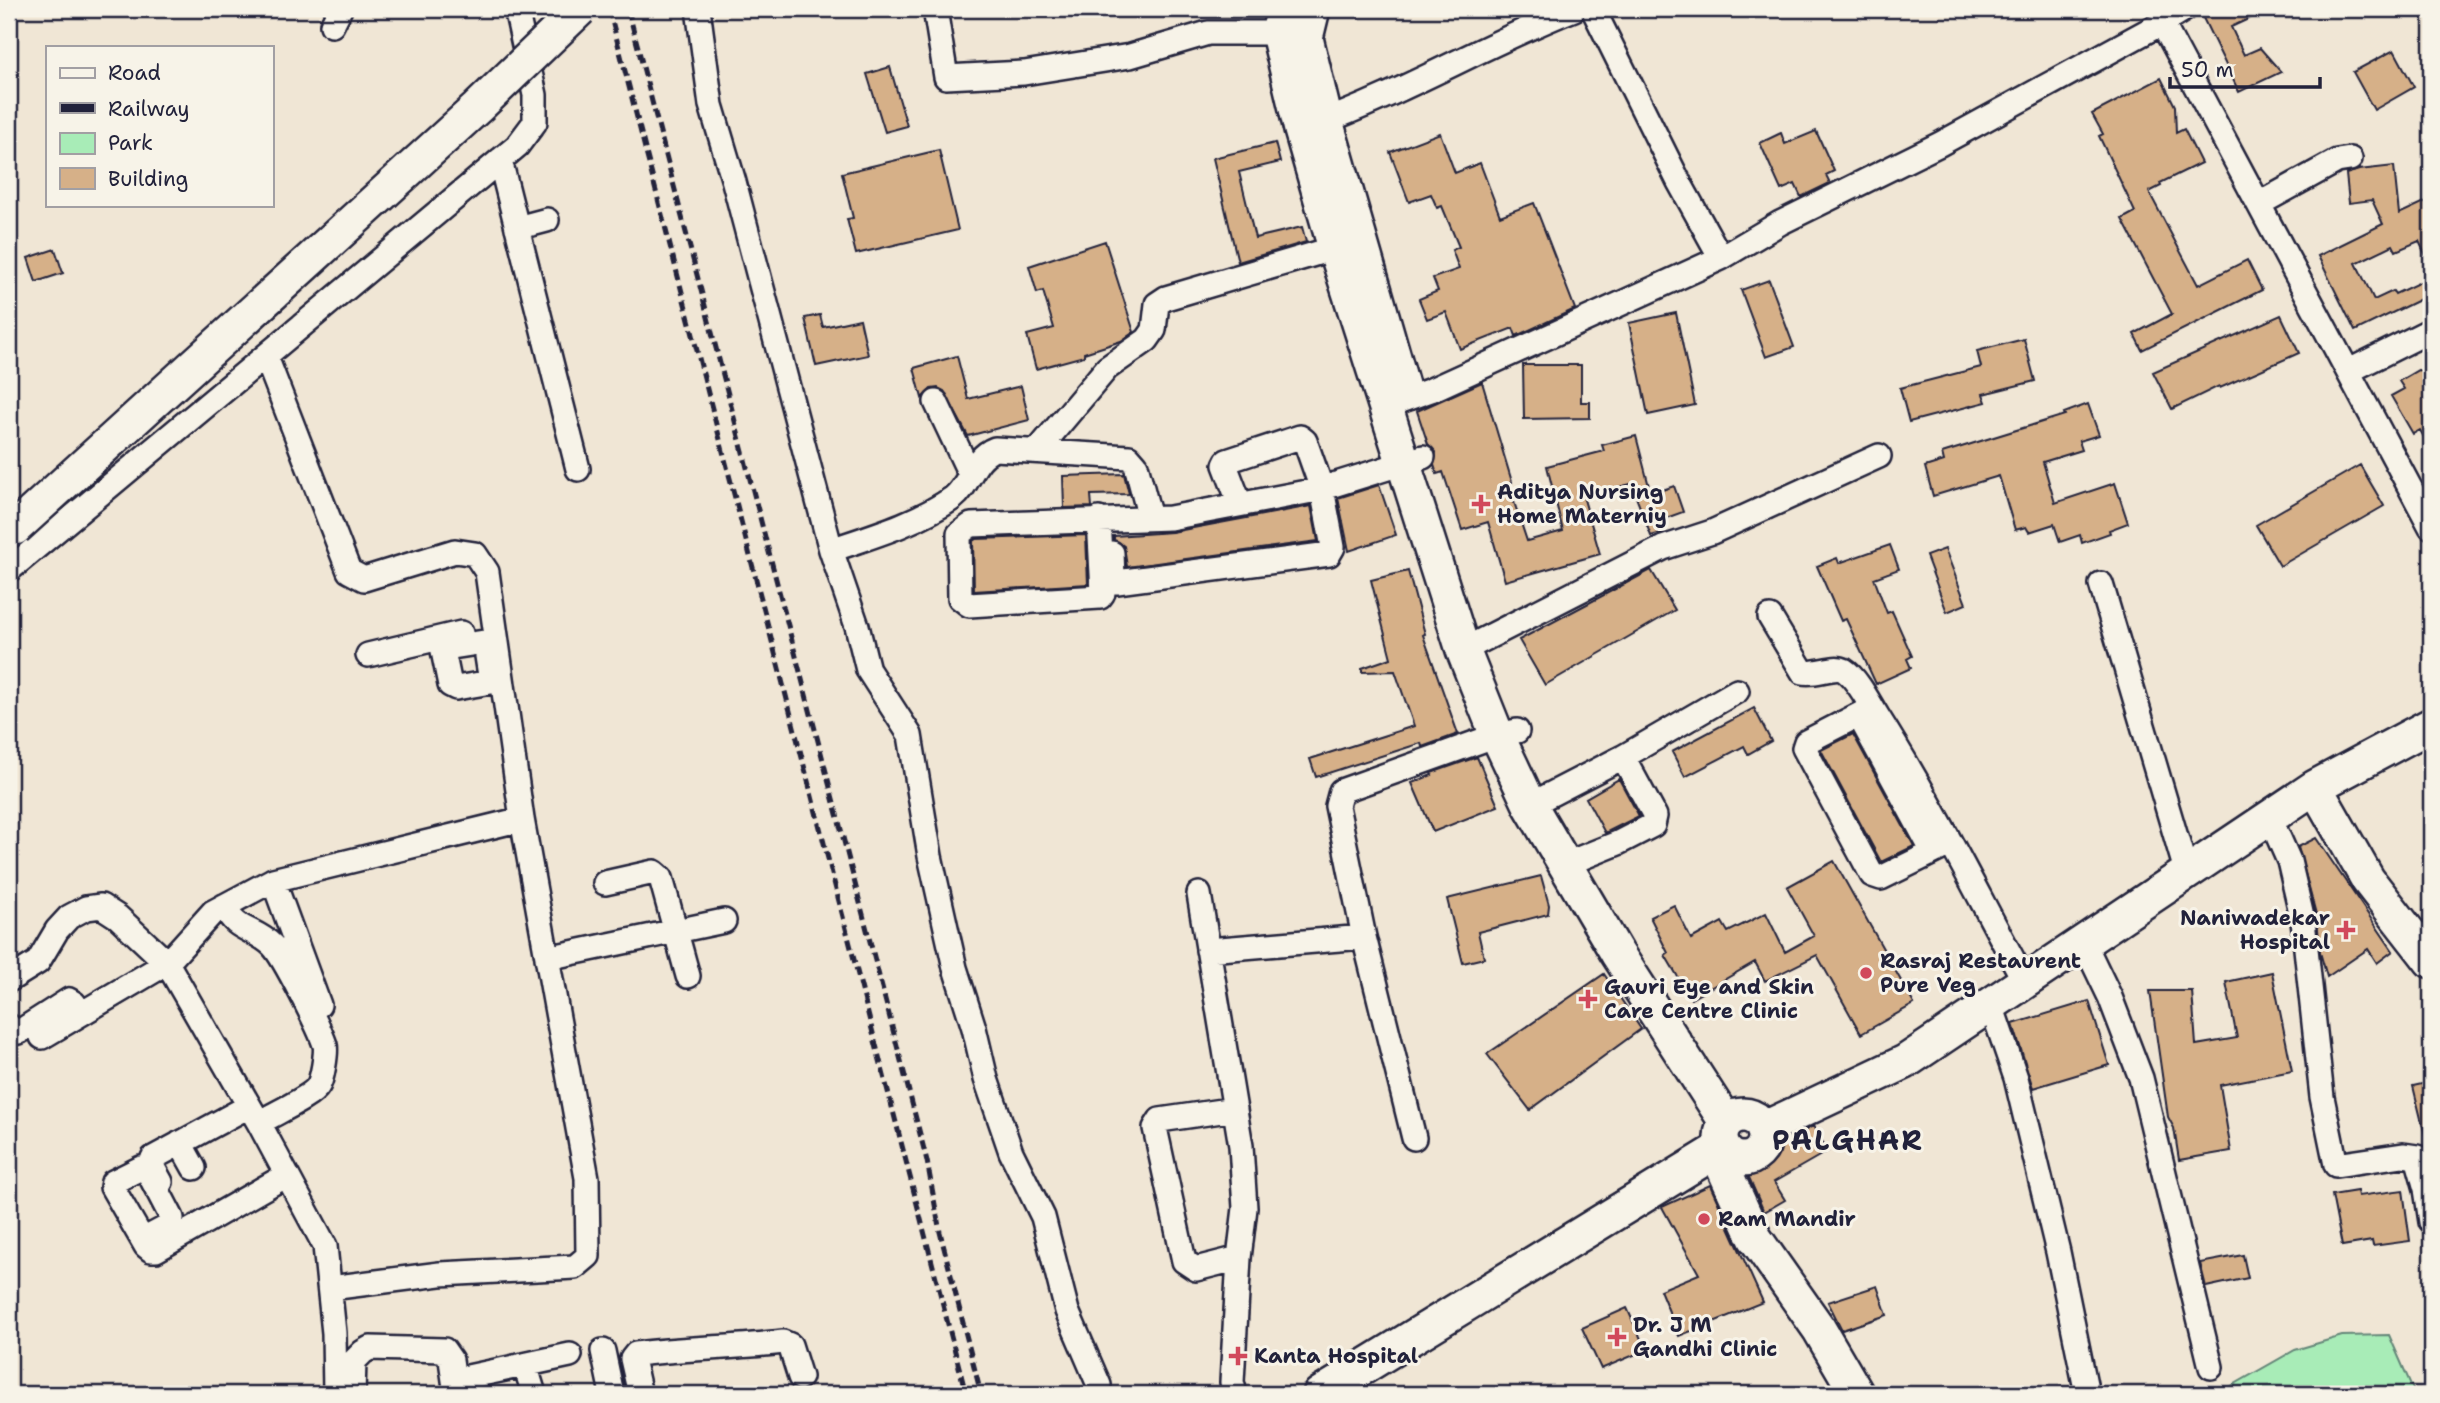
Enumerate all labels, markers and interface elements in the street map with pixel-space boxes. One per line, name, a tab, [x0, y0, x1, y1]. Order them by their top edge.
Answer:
legend	[46, 46, 273, 206]
scale bar	[2170, 46, 2321, 90]
text: 50 m	[2181, 56, 2234, 84]
text: Road	[108, 59, 161, 87]
text: Railway	[108, 95, 190, 123]
text: Park	[108, 129, 153, 157]
text: Building	[108, 165, 188, 193]
place label: Aditya Nursing Home Materniy	[1497, 478, 1667, 530]
marker: Aditya Nursing Home Materniy	[1471, 494, 1491, 514]
place label: Naniwadekar Hospital	[2180, 904, 2330, 956]
marker: Naniwadekar Hospital	[2336, 920, 2356, 940]
place label: Rasraj Restaurent Pure Veg	[1880, 947, 2081, 999]
marker: Rasraj Restaurent Pure Veg	[1858, 965, 1874, 981]
place label: Gauri Eye and Skin Care Centre Clinic	[1604, 973, 1814, 1025]
marker: Gauri Eye and Skin Care Centre Clinic	[1578, 989, 1598, 1009]
district label: PALGHAR	[1772, 1121, 1924, 1159]
place label: Ram Mandir	[1718, 1205, 1856, 1233]
marker: Ram Mandir	[1696, 1211, 1712, 1227]
place label: Dr. J M Gandhi Clinic	[1633, 1311, 1777, 1363]
marker: Dr. J M Gandhi Clinic	[1607, 1327, 1627, 1347]
place label: Kanta Hospital	[1254, 1342, 1418, 1370]
marker: Kanta Hospital	[1228, 1346, 1248, 1366]

